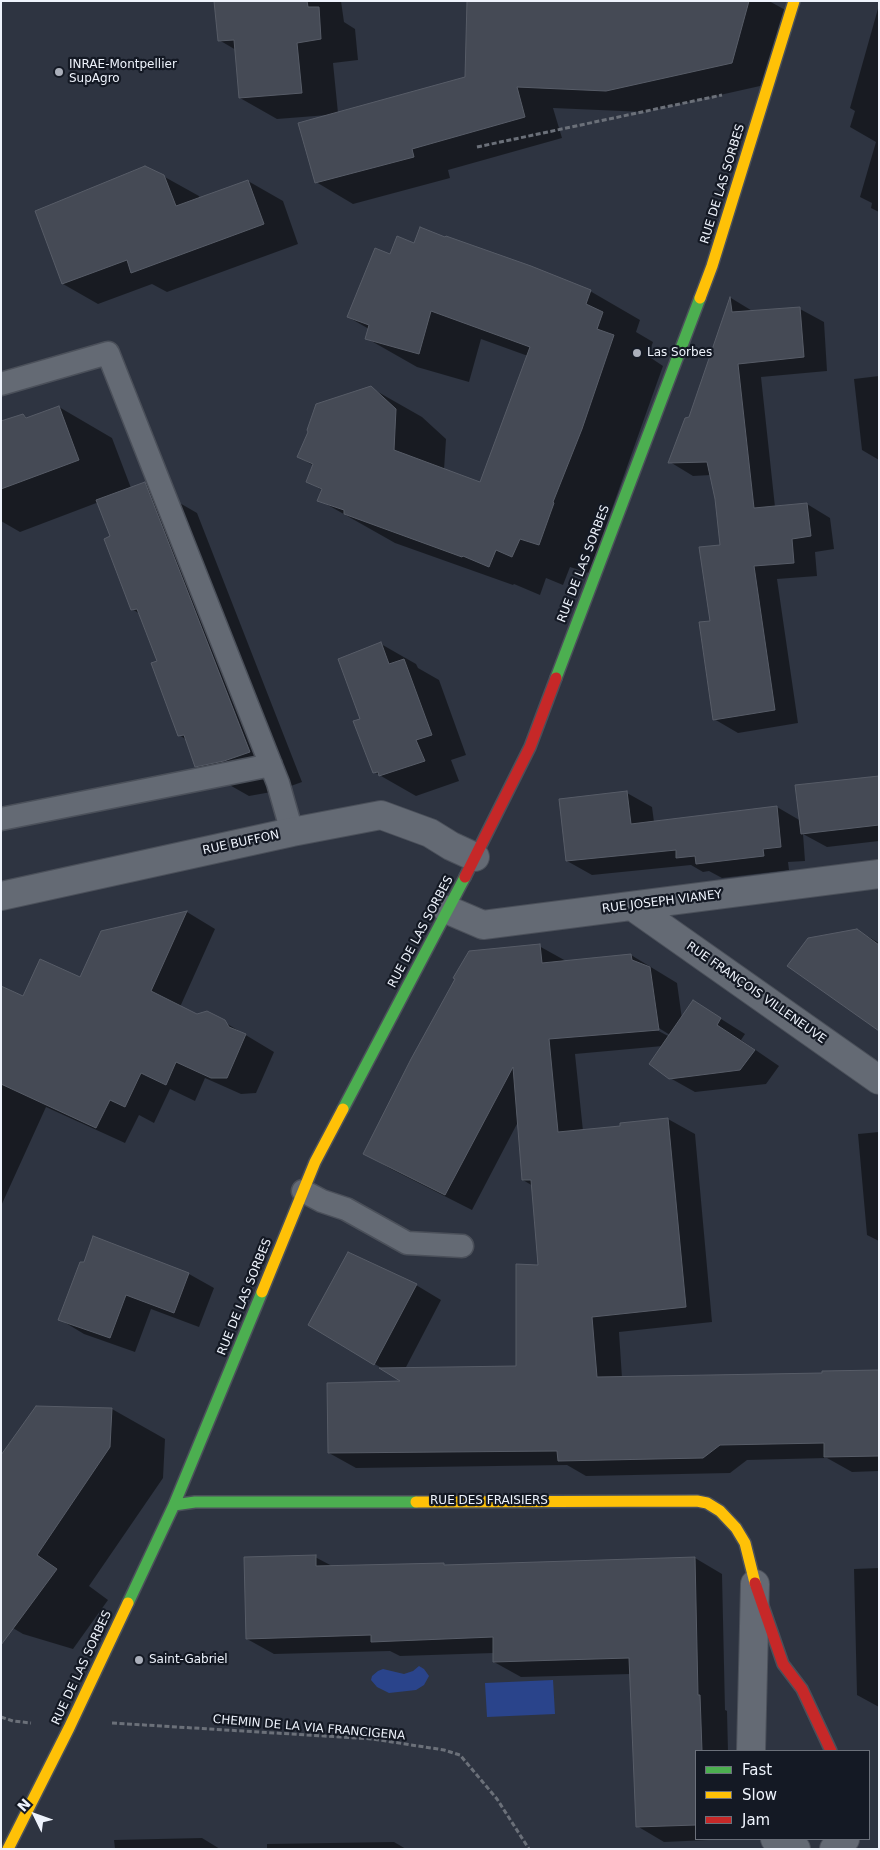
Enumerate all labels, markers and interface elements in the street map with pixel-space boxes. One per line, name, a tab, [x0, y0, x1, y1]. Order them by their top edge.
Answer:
place label: INRAE-Montpellier SupAgro	[69, 58, 177, 86]
marker: INRAE-Montpellier SupAgro	[53, 66, 65, 78]
street label: RUE DE LAS SORBES	[698, 122, 748, 246]
place label: Las Sorbes	[647, 346, 712, 360]
marker: Las Sorbes	[631, 347, 643, 359]
street label: RUE DE LAS SORBES	[555, 503, 613, 625]
street label: RUE BUFFON	[201, 828, 281, 858]
street label: RUE DE LAS SORBES	[385, 874, 457, 990]
street label: RUE JOSEPH VIANEY	[601, 888, 723, 916]
street label: RUE FRANÇOIS VILLENEUVE	[683, 939, 829, 1047]
street label: RUE DE LAS SORBES	[215, 1237, 275, 1357]
street label: RUE DES FRAISIERS	[430, 1494, 548, 1508]
street label: RUE DE LAS SORBES	[49, 1608, 115, 1728]
place label: Saint-Gabriel	[149, 1653, 228, 1667]
marker: Saint-Gabriel	[133, 1654, 145, 1666]
street label: CHEMIN DE LA VIA FRANCIGENA	[212, 1712, 406, 1744]
legend	[695, 1750, 870, 1840]
text: Fast	[742, 1761, 772, 1779]
text: Slow	[742, 1786, 777, 1804]
north arrow	[10, 1790, 60, 1840]
text: N	[14, 1795, 34, 1815]
text: Jam	[742, 1811, 770, 1829]

